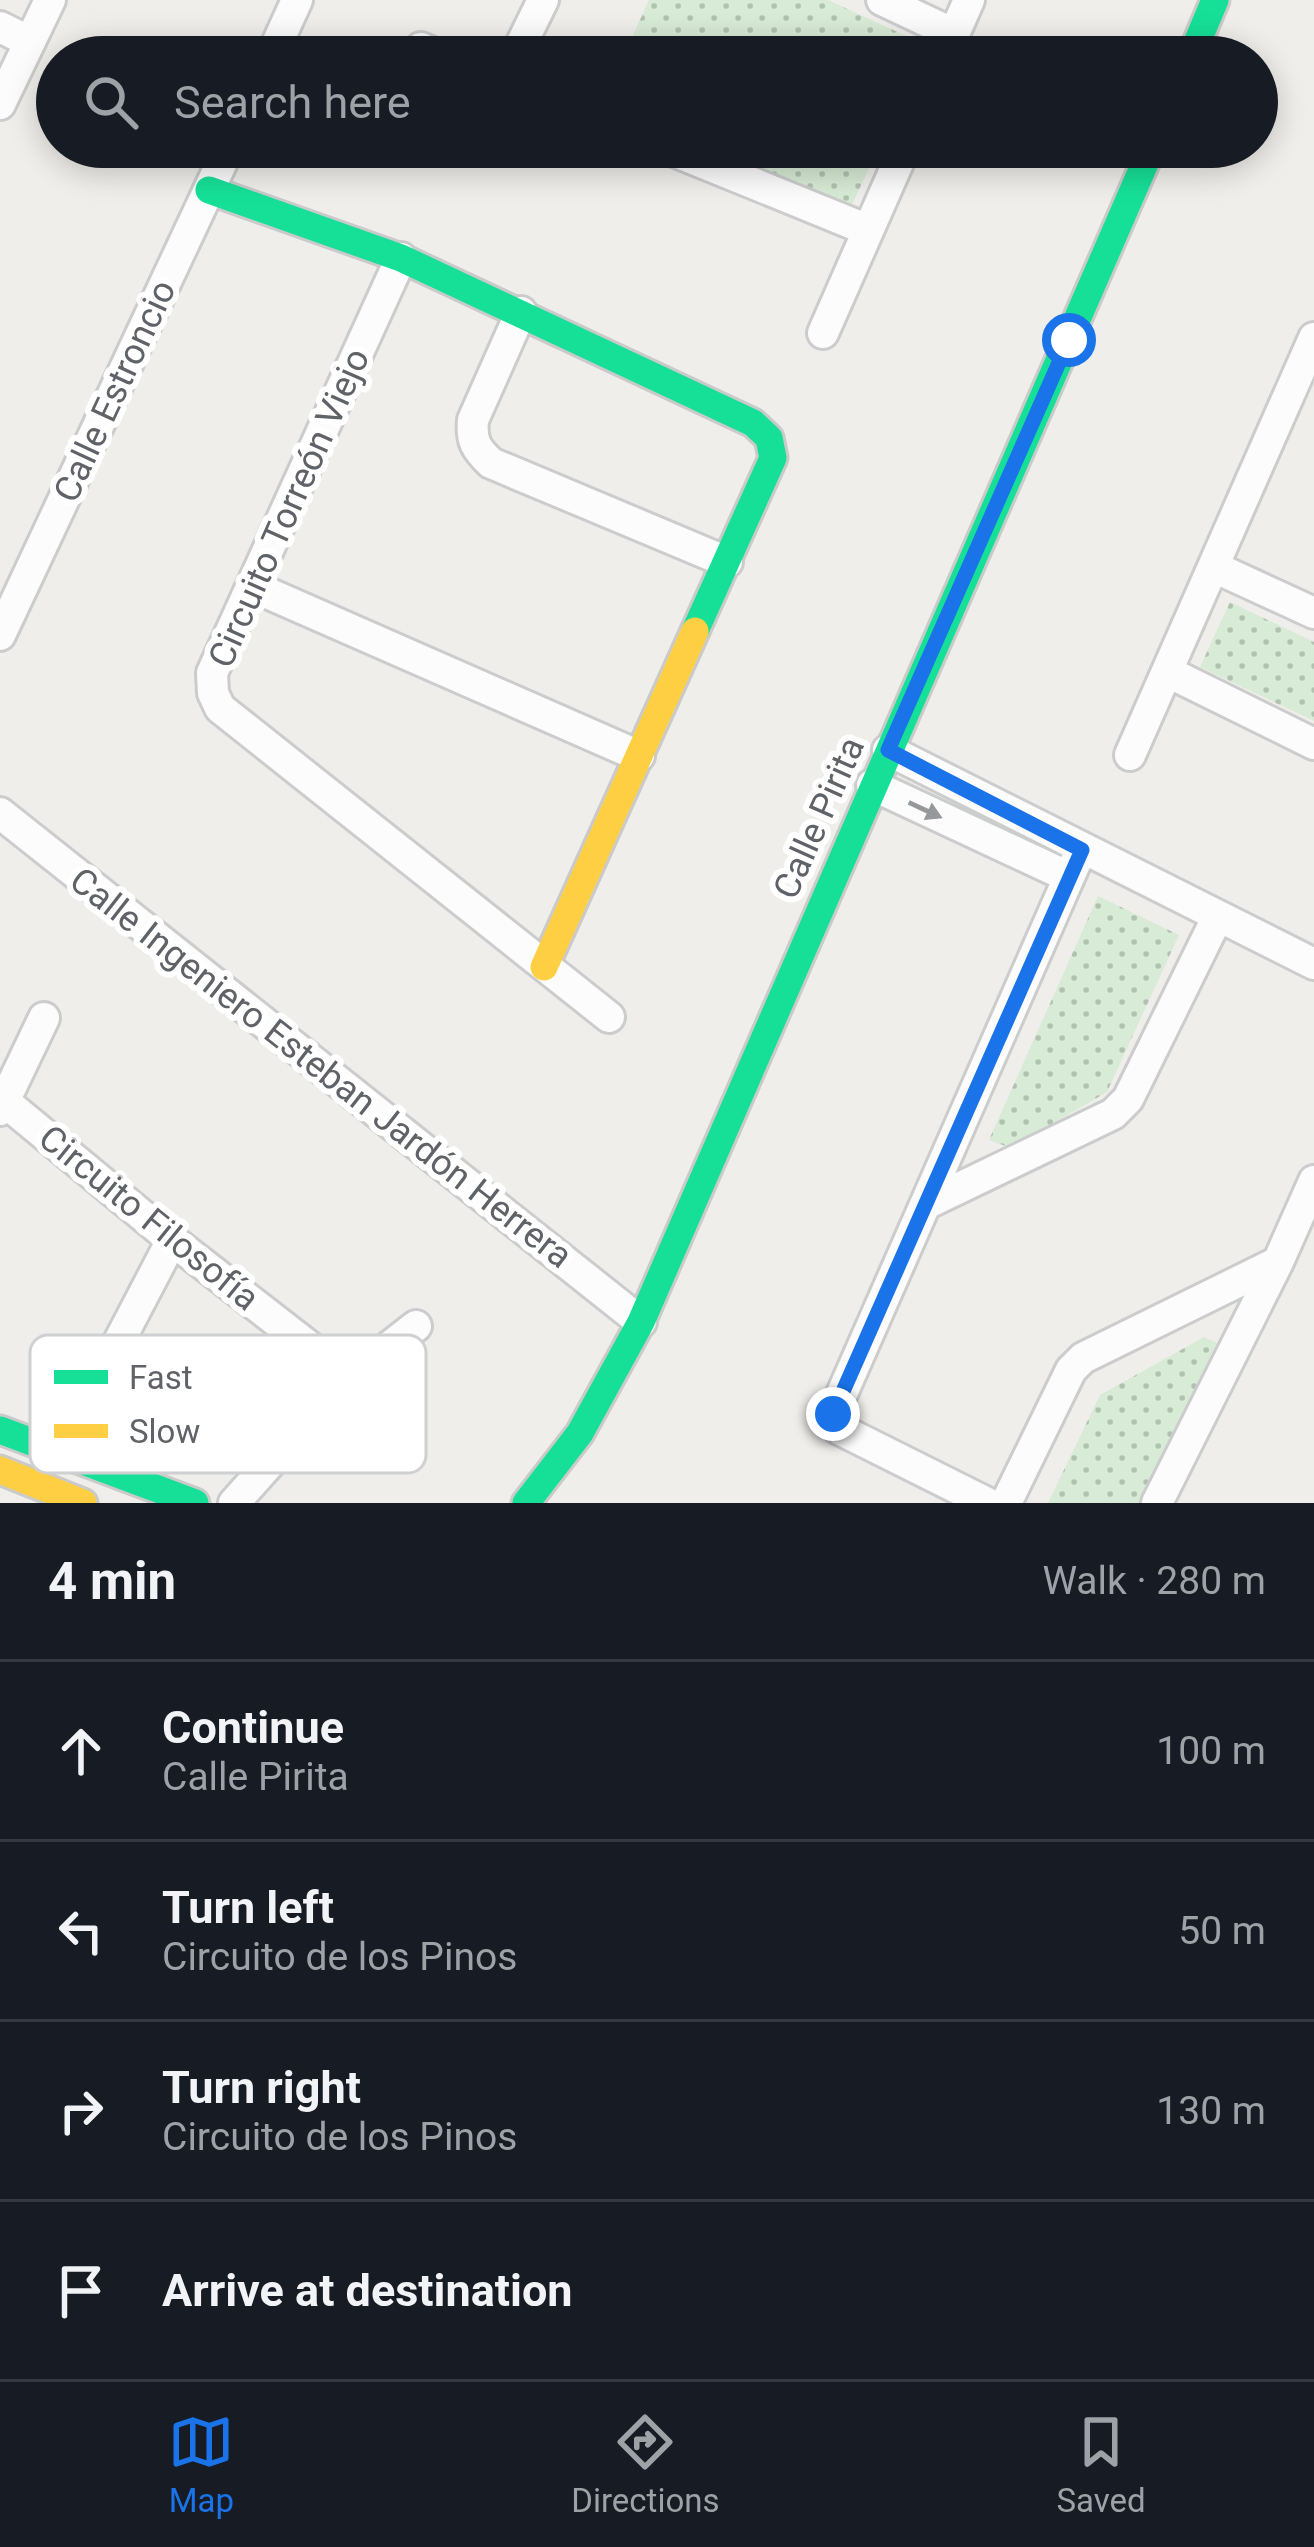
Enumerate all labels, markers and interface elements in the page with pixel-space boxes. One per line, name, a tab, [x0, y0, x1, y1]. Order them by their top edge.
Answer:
search box	[36, 36, 1278, 168]
icon: search	[78, 69, 144, 135]
text: Search here	[174, 76, 411, 129]
street label: Calle Estroncio	[45, 273, 185, 509]
route start	[1042, 313, 1096, 367]
street label: Circuito Torreón Viejo	[200, 342, 378, 674]
street label: Calle Pirita	[765, 731, 873, 905]
one-way arrow	[908, 800, 943, 820]
street label: Calle Ingeniero Esteban Jardón Herrera	[62, 859, 580, 1277]
street label: Circuito Filosofía	[31, 1117, 267, 1319]
legend	[30, 1335, 426, 1473]
text: Fast	[129, 1358, 192, 1397]
route end	[806, 1387, 860, 1441]
text: Slow	[129, 1412, 200, 1451]
text: 4 min	[48, 1552, 176, 1611]
text: Walk · 280 m	[1042, 1558, 1266, 1604]
text: Continue	[162, 1701, 344, 1754]
icon: ahead	[48, 1718, 114, 1784]
text: 100 m	[1156, 1728, 1266, 1774]
text: Calle Pirita	[162, 1754, 349, 1800]
text: Turn left	[162, 1881, 334, 1934]
icon: left	[48, 1898, 114, 1964]
text: 50 m	[1178, 1908, 1266, 1954]
text: Circuito de los Pinos	[162, 1934, 517, 1980]
text: Turn right	[162, 2061, 361, 2114]
icon: right	[48, 2078, 114, 2144]
text: 130 m	[1156, 2088, 1266, 2134]
text: Circuito de los Pinos	[162, 2114, 517, 2160]
icon: arrive	[48, 2258, 114, 2324]
text: Arrive at destination	[162, 2264, 573, 2317]
tab: Map	[168, 2409, 234, 2520]
tab: Directions	[571, 2409, 720, 2520]
tab: Saved	[1056, 2409, 1146, 2520]

